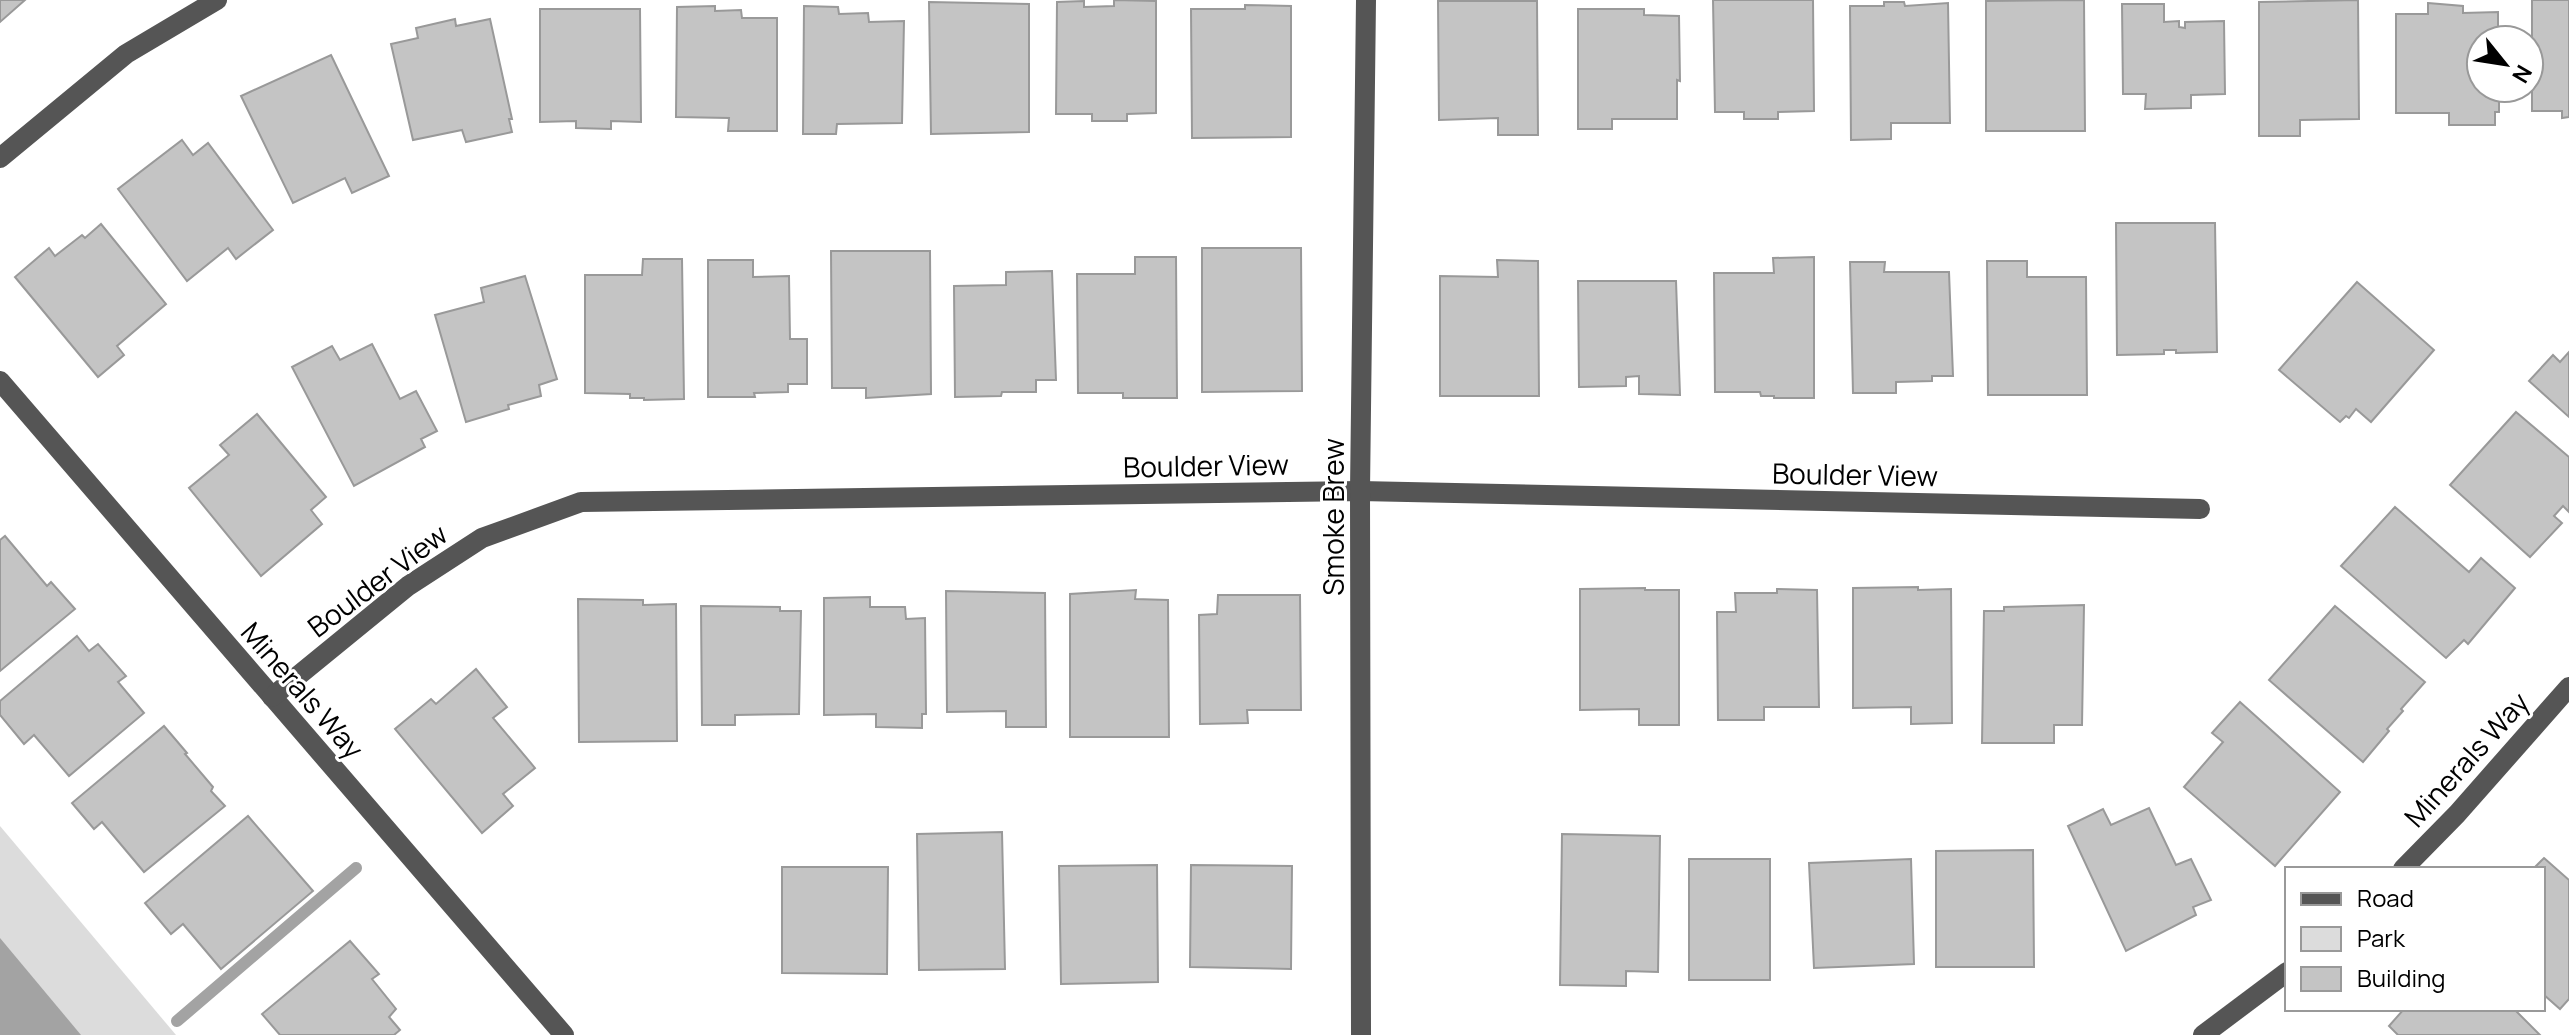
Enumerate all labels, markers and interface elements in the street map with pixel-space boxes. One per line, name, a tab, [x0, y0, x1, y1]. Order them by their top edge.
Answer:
north arrow	[2465, 24, 2545, 104]
text: N	[2505, 60, 2539, 88]
street label: Smoke Brew	[1314, 438, 1352, 596]
street label: Boulder View	[1123, 445, 1289, 485]
street label: Boulder View	[1772, 454, 1938, 494]
street label: Boulder View	[299, 515, 455, 645]
street label: Minerals Way	[233, 614, 373, 767]
street label: Minerals Way	[2395, 683, 2537, 835]
legend	[2285, 867, 2545, 1011]
text: Road	[2357, 881, 2414, 914]
text: Park	[2357, 921, 2406, 954]
text: Building	[2357, 961, 2445, 994]

